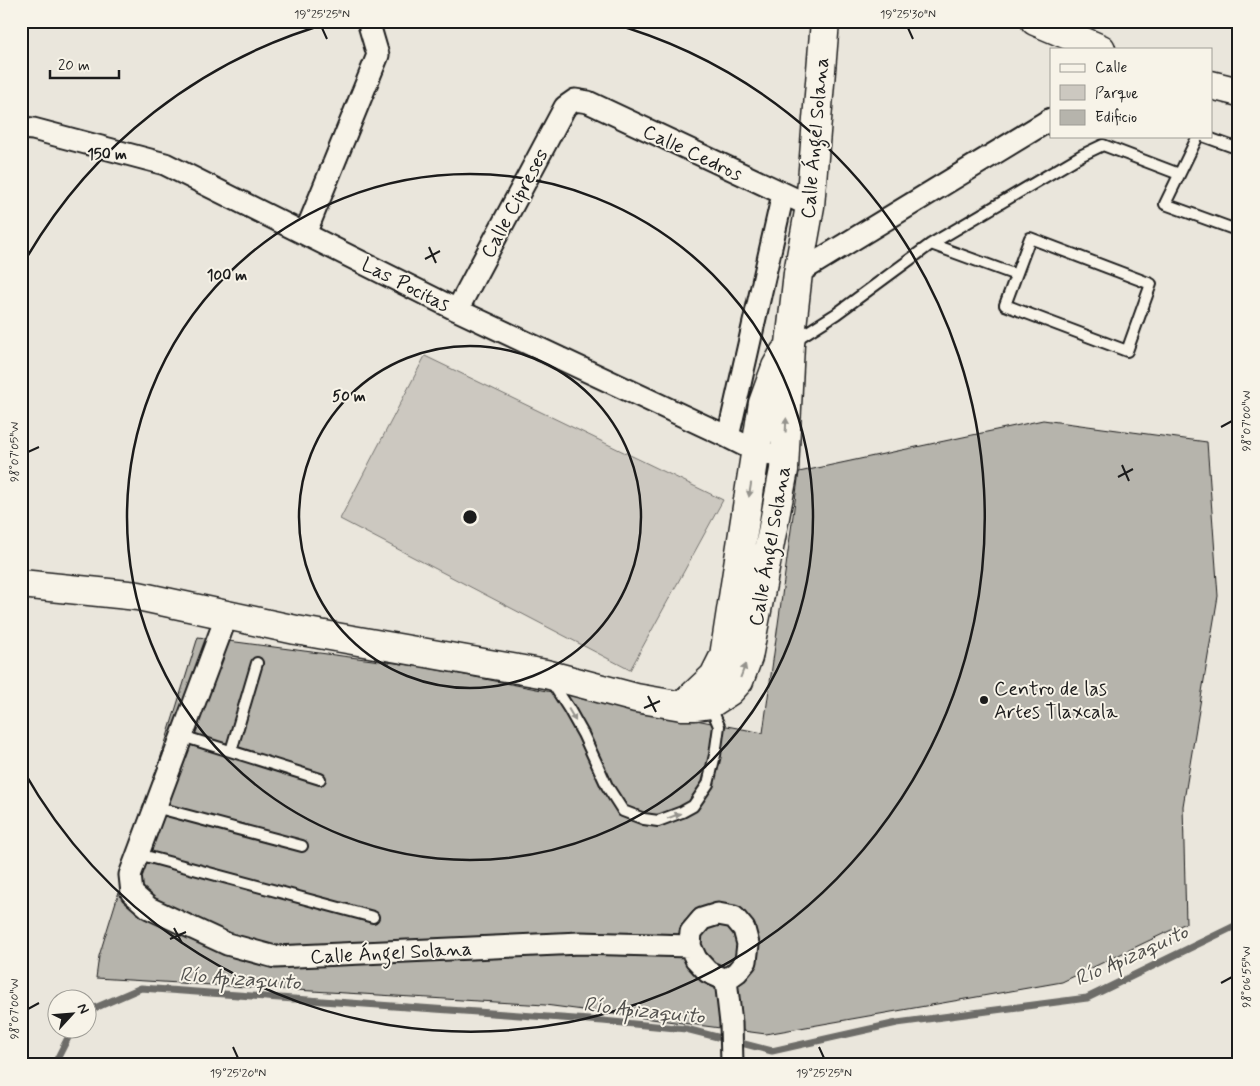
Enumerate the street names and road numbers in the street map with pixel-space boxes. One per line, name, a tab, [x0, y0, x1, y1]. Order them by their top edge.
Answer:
street label: Calle Ángel Solana	[795, 56, 838, 220]
street label: Calle Cedros	[638, 119, 747, 188]
street label: Calle Cipreses	[475, 144, 556, 263]
street label: Las Pocitas	[357, 252, 454, 319]
street label: Calle Ángel Solana	[743, 464, 800, 629]
street label: Calle Ángel Solana	[309, 936, 473, 973]

